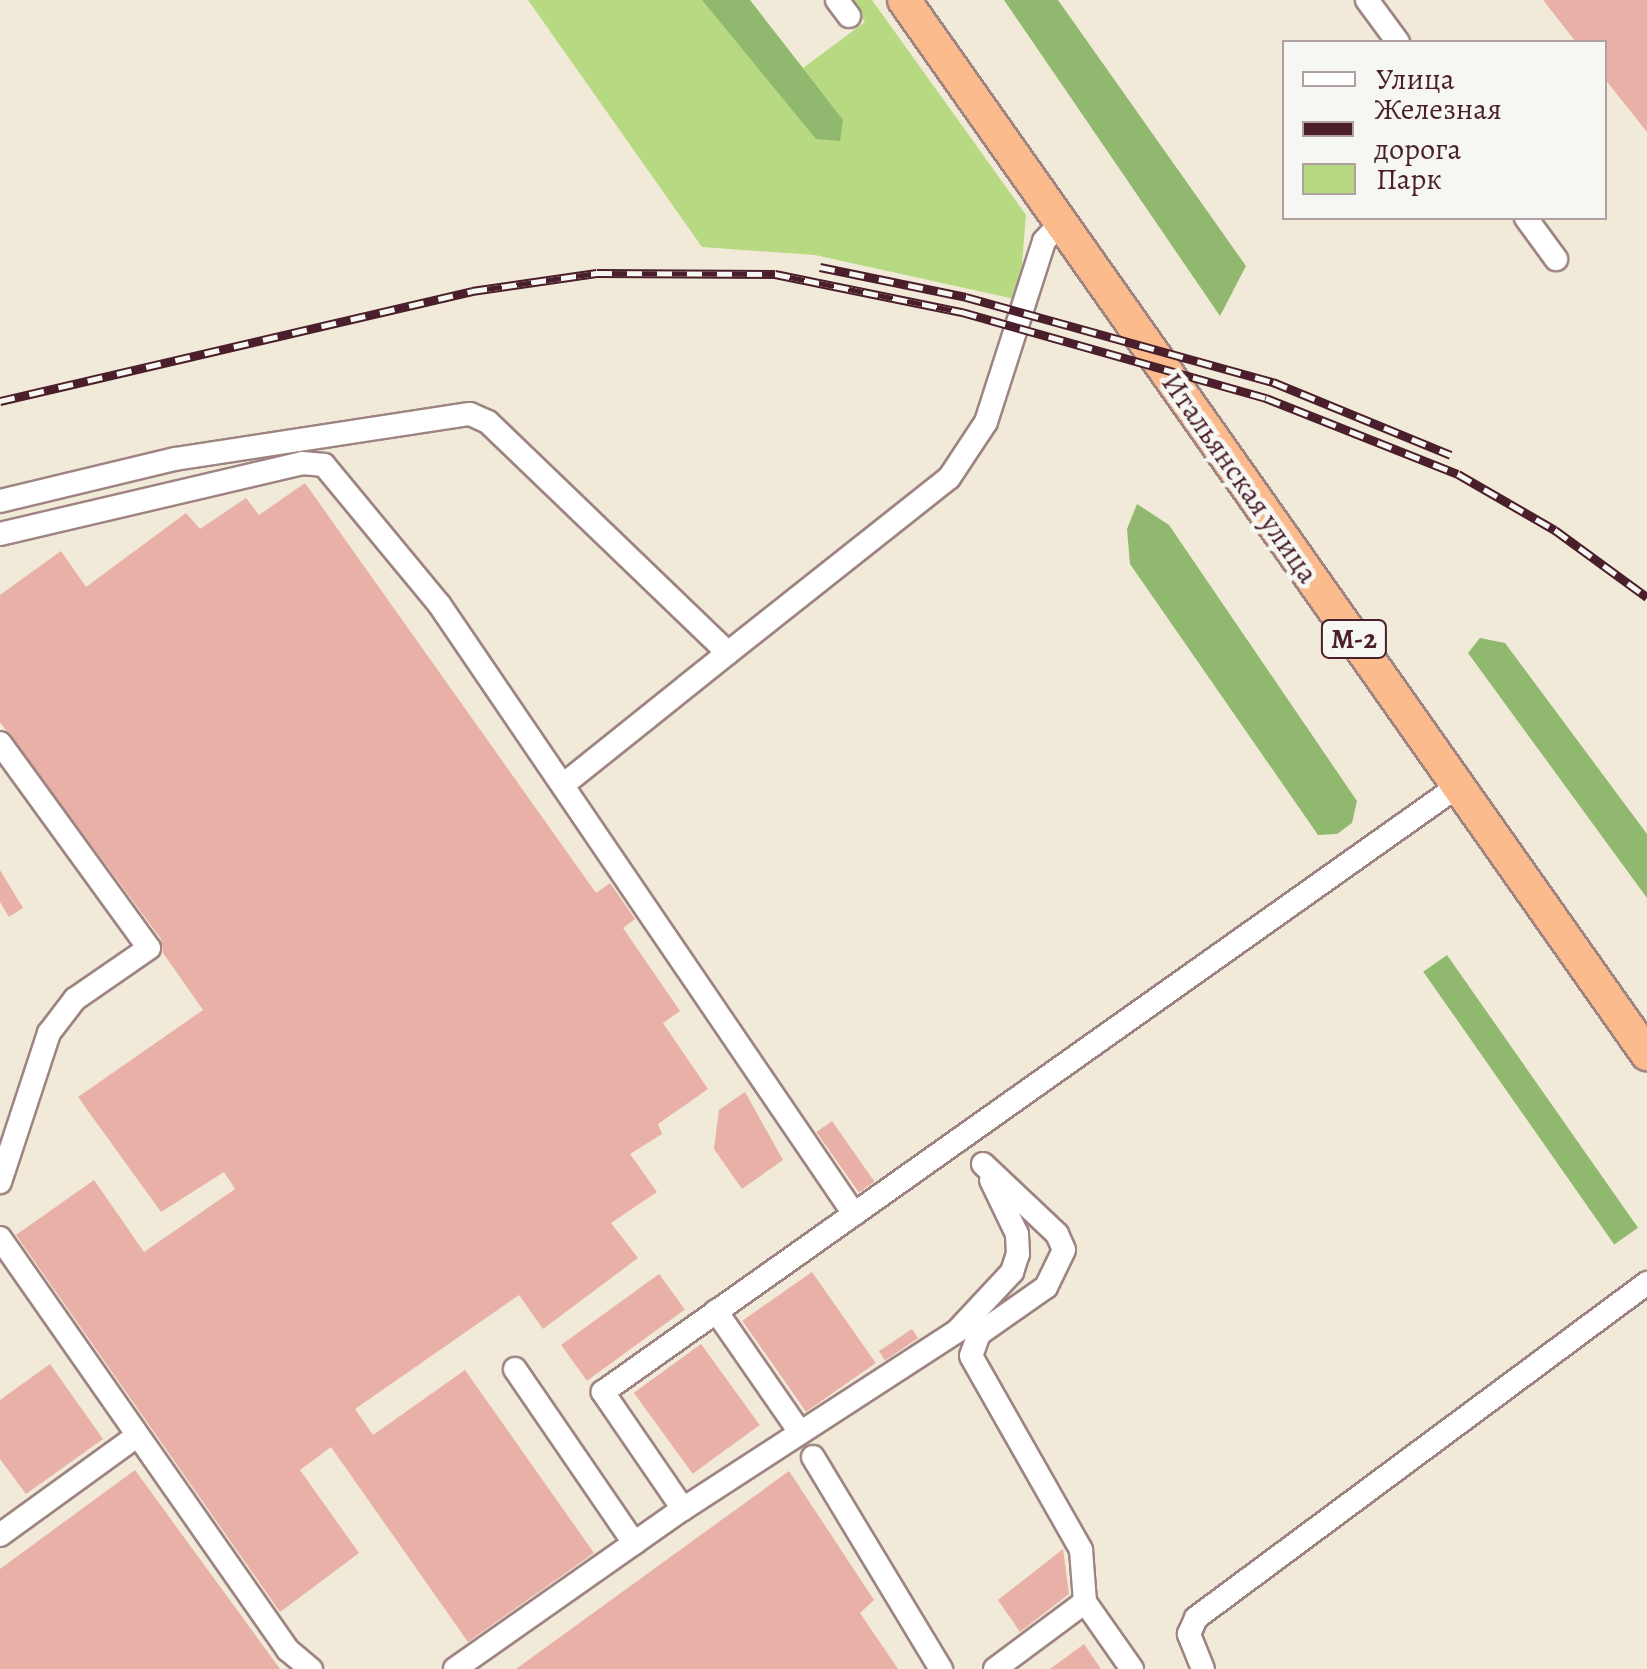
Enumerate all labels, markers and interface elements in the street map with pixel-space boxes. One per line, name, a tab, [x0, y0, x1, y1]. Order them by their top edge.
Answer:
legend	[1282, 40, 1607, 220]
text: Улица	[1376, 59, 1455, 99]
text: Железная дорога	[1374, 89, 1502, 169]
text: Парк	[1376, 159, 1442, 199]
street label: Итальянская улица	[1154, 366, 1326, 590]
road number: М-2	[1319, 616, 1389, 662]

